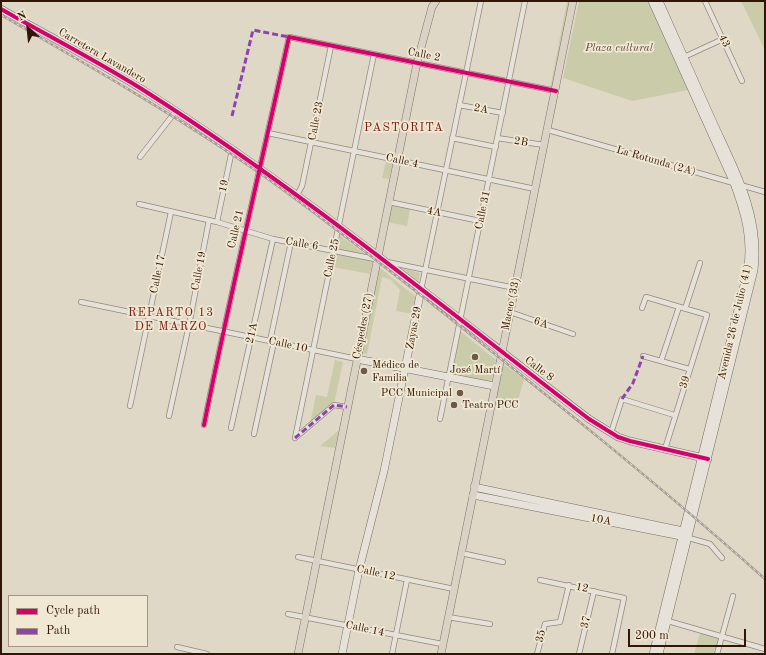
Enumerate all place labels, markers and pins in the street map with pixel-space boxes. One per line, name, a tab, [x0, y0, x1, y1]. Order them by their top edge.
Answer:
marker: José Martí	[470, 352, 480, 362]
place label: Médico de Familia	[372, 358, 419, 384]
place label: José Martí	[450, 363, 500, 377]
marker: Médico de Familia	[359, 366, 369, 376]
place label: PCC Municipal	[381, 386, 452, 400]
marker: PCC Municipal	[455, 388, 465, 398]
place label: Teatro PCC	[462, 398, 519, 412]
marker: Teatro PCC	[449, 400, 459, 410]

